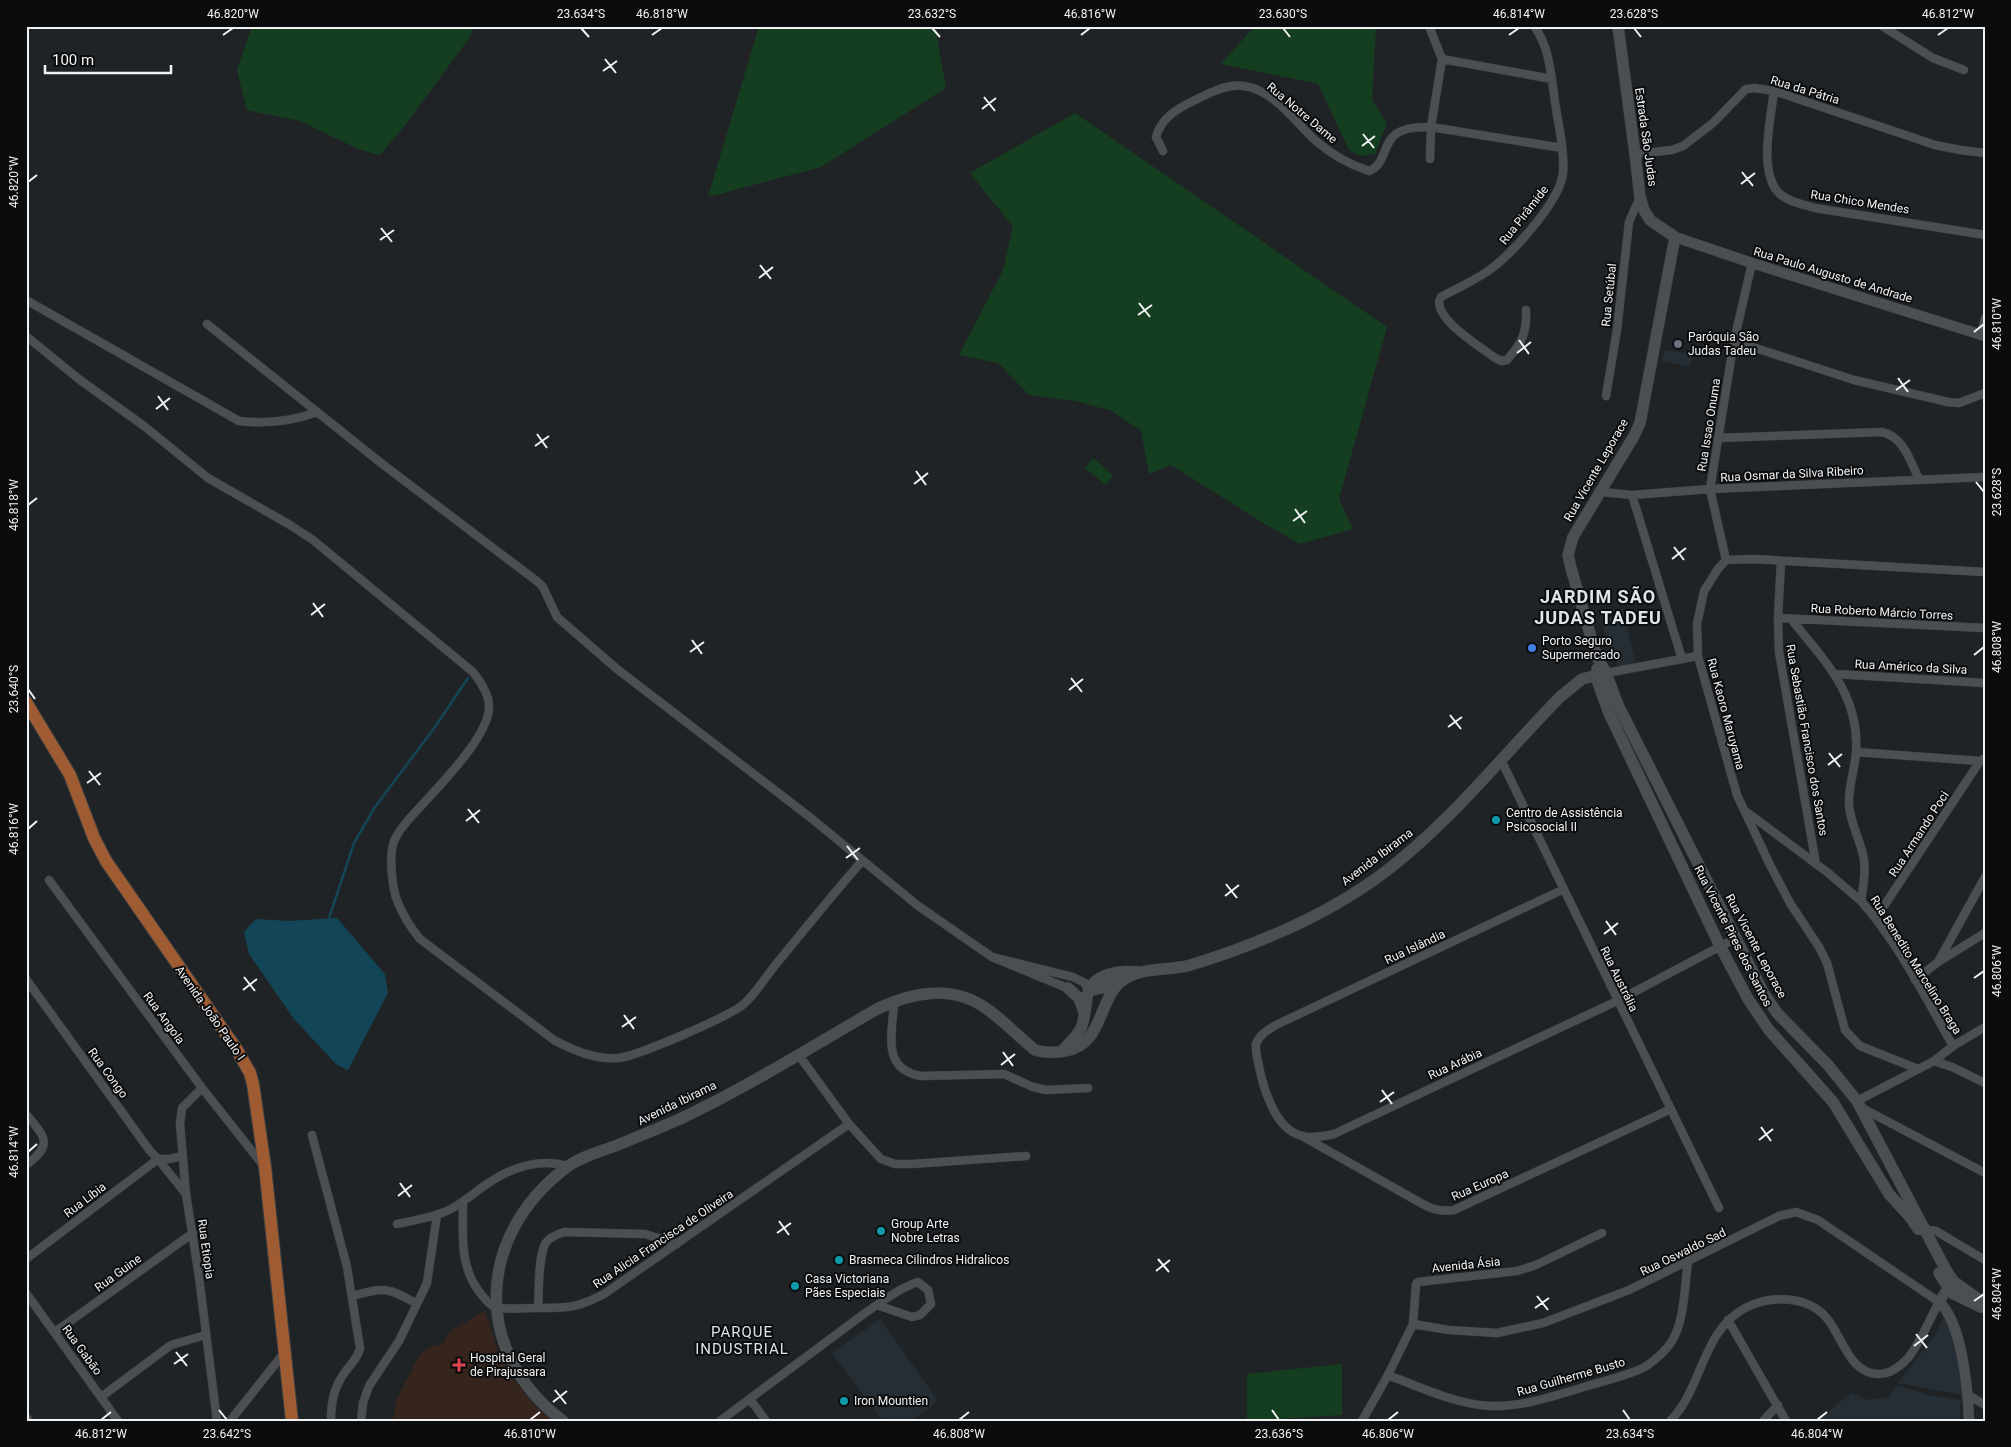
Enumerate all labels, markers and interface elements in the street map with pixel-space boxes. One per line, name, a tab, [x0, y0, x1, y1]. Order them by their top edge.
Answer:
text: 46.820°W	[207, 7, 259, 21]
text: 23.634°S	[557, 7, 605, 21]
text: 46.818°W	[636, 7, 688, 21]
text: 23.632°S	[908, 7, 956, 21]
text: 46.816°W	[1064, 7, 1116, 21]
text: 23.630°S	[1259, 7, 1307, 21]
text: 46.814°W	[1493, 7, 1545, 21]
text: 23.628°S	[1610, 7, 1658, 21]
text: 46.812°W	[1922, 7, 1974, 21]
scale bar	[45, 42, 171, 74]
text: 100 m	[52, 51, 94, 69]
street label: Rua da Pátria	[1769, 73, 1841, 107]
street label: Rua Notre Dame	[1264, 80, 1340, 146]
street label: Estrada São Judas	[1632, 87, 1660, 187]
text: 46.820°W	[7, 156, 21, 208]
street label: Rua Pirâmide	[1497, 183, 1551, 247]
street label: Rua Chico Mendes	[1810, 187, 1910, 217]
street label: Rua Paulo Augusto de Andrade	[1752, 244, 1914, 306]
street label: Rua Setúbal	[1599, 263, 1619, 327]
text: 46.810°W	[1990, 298, 2004, 350]
place label: Paróquia São Judas Tadeu	[1688, 330, 1759, 358]
marker: Paróquia São Judas Tadeu	[1672, 338, 1684, 350]
street label: Rua Issao Onuma	[1695, 377, 1723, 473]
street label: Rua Vicente Leporace	[1561, 416, 1631, 524]
street label: Rua Osmar da Silva Ribeiro	[1720, 463, 1864, 485]
text: 23.628°S	[1990, 468, 2004, 516]
text: 46.818°W	[7, 479, 21, 531]
district label: JARDIM SÃO JUDAS TADEU	[1534, 586, 1662, 628]
street label: Rua Roberto Márcio Torres	[1810, 601, 1954, 623]
text: 46.808°W	[1990, 621, 2004, 673]
place label: Porto Seguro Supermercado	[1542, 634, 1620, 662]
marker: Porto Seguro Supermercado	[1526, 642, 1538, 654]
street label: Rua Sebastião Francisco dos Santos	[1783, 643, 1831, 837]
street label: Rua Kaoro Maruyama	[1704, 657, 1748, 771]
street label: Rua Américo da Silva	[1854, 657, 1968, 677]
text: 23.640°S	[7, 665, 21, 713]
street label: Rua Armando Poci	[1886, 789, 1952, 879]
text: 46.816°W	[7, 803, 21, 855]
place label: Centro de Assistência Psicosocial II	[1506, 806, 1623, 834]
marker: Centro de Assistência Psicosocial II	[1490, 814, 1502, 826]
street label: Avenida Ibirama	[1339, 826, 1415, 888]
street label: Rua Vicente Pires dos Santos	[1691, 863, 1775, 1009]
street label: Rua Vicente Leporace	[1723, 891, 1789, 1001]
street label: Rua Benedito Marcelino Braga	[1867, 893, 1965, 1037]
street label: Rua Islândia	[1382, 927, 1448, 967]
street label: Rua Austrália	[1597, 944, 1641, 1014]
text: 46.806°W	[1990, 945, 2004, 997]
street label: Avenida João Paulo I	[172, 963, 248, 1063]
street label: Rua Angola	[140, 989, 188, 1047]
street label: Rua Congo	[85, 1045, 131, 1101]
street label: Rua Arábia	[1426, 1045, 1484, 1083]
street label: Avenida Ibirama	[635, 1078, 719, 1128]
text: 46.814°W	[7, 1126, 21, 1178]
street label: Rua Europa	[1449, 1166, 1511, 1204]
street label: Rua Líbia	[61, 1180, 109, 1220]
street label: Rua Alicia Francisca de Oliveira	[590, 1187, 736, 1291]
place label: Group Arte Nobre Letras	[891, 1217, 960, 1245]
street label: Rua Etiopia	[195, 1218, 217, 1280]
marker: Group Arte Nobre Letras	[875, 1225, 887, 1237]
street label: Rua Oswaldo Sad	[1638, 1225, 1728, 1279]
street label: Rua Guine	[92, 1251, 144, 1295]
place label: Brasmeca Cilindros Hidralicos	[849, 1253, 1009, 1267]
street label: Avenida Ásia	[1431, 1253, 1501, 1276]
marker: Brasmeca Cilindros Hidralicos	[833, 1254, 845, 1266]
text: 46.804°W	[1990, 1268, 2004, 1320]
place label: Casa Victoriana Pães Especiais	[805, 1272, 889, 1300]
marker: Casa Victoriana Pães Especiais	[789, 1280, 801, 1292]
street label: Rua Gabão	[59, 1322, 105, 1378]
district label: PARQUE INDUSTRIAL	[695, 1323, 789, 1358]
place label: Hospital Geral de Pirajussara	[470, 1351, 546, 1379]
street label: Rua Guilherme Busto	[1515, 1355, 1627, 1399]
marker: Hospital Geral de Pirajussara	[452, 1358, 466, 1372]
place label: Iron Mountien	[854, 1394, 928, 1408]
marker: Iron Mountien	[838, 1395, 850, 1407]
text: 46.812°W	[75, 1427, 127, 1441]
text: 23.642°S	[203, 1427, 251, 1441]
text: 46.810°W	[504, 1427, 556, 1441]
text: 46.808°W	[933, 1427, 985, 1441]
text: 23.636°S	[1255, 1427, 1303, 1441]
text: 46.806°W	[1362, 1427, 1414, 1441]
text: 23.634°S	[1606, 1427, 1654, 1441]
text: 46.804°W	[1791, 1427, 1843, 1441]

